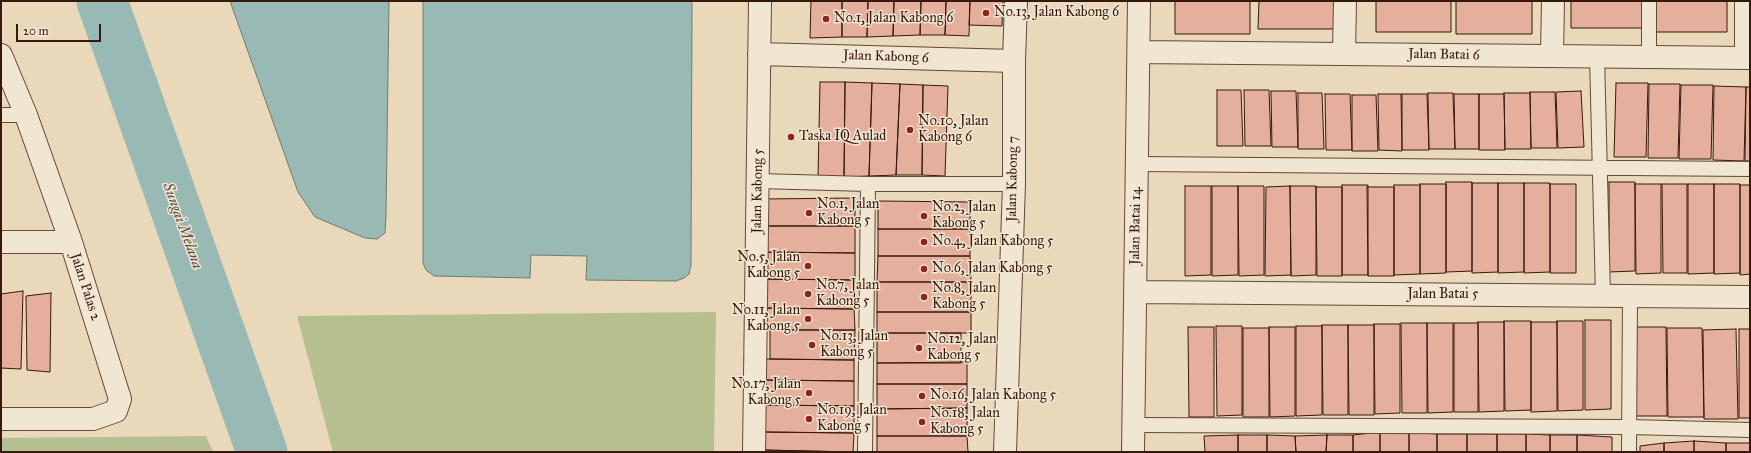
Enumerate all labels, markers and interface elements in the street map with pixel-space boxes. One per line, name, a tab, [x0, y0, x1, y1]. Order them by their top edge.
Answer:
place label: No.13, Jalan Kabong 6	[994, 5, 1119, 21]
marker: No.13, Jalan Kabong 6	[981, 8, 991, 18]
place label: No.1, Jalan Kabong 6	[834, 11, 953, 27]
marker: No.1, Jalan Kabong 6	[821, 14, 831, 24]
scale bar	[18, 16, 103, 42]
text: 20 m	[23, 24, 49, 38]
street label: Jalan Batai 6	[1408, 46, 1480, 64]
street label: Jalan Kabong 6	[843, 47, 929, 67]
place label: No.10, Jalan Kabong 6	[918, 114, 988, 146]
marker: No.10, Jalan Kabong 6	[905, 125, 915, 135]
place label: Taska IQ Aulad	[799, 129, 886, 145]
marker: Taska IQ Aulad	[786, 132, 796, 142]
street label: Jalan Kabong 7	[1004, 136, 1022, 222]
street label: Jalan Kabong 5	[749, 148, 767, 234]
water label: Sungai Melana	[158, 181, 206, 271]
street label: Jalan Batai 14	[1127, 187, 1145, 265]
place label: No.1, Jalan Kabong 5	[817, 197, 879, 230]
place label: No.2, Jalan Kabong 5	[932, 200, 996, 232]
marker: No.1, Jalan Kabong 5	[804, 208, 814, 218]
marker: No.2, Jalan Kabong 5	[919, 211, 929, 221]
place label: No.4, Jalan Kabong 5	[932, 234, 1054, 250]
marker: No.4, Jalan Kabong 5	[919, 237, 929, 247]
place label: No.5, Jalan Kabong 5	[737, 250, 800, 282]
street label: Jalan Palas 2	[66, 251, 104, 323]
marker: No.5, Jalan Kabong 5	[803, 261, 813, 271]
place label: No.6, Jalan Kabong 5	[932, 261, 1052, 277]
marker: No.6, Jalan Kabong 5	[919, 264, 929, 274]
place label: No.7, Jalan Kabong 5	[816, 278, 879, 310]
place label: No.8, Jalan Kabong 5	[932, 281, 996, 314]
street label: Jalan Batai 5	[1408, 287, 1478, 303]
marker: No.7, Jalan Kabong 5	[803, 289, 813, 299]
marker: No.8, Jalan Kabong 5	[919, 292, 929, 302]
place label: No.11, Jalan Kabong 5	[732, 303, 800, 336]
marker: No.11, Jalan Kabong 5	[803, 314, 813, 324]
place label: No.13, Jalan Kabong 5	[820, 329, 888, 362]
place label: No.12, Jalan Kabong 5	[927, 332, 997, 364]
marker: No.13, Jalan Kabong 5	[807, 340, 817, 350]
marker: No.12, Jalan Kabong 5	[914, 343, 924, 353]
place label: No.17, Jalan Kabong 5	[731, 377, 801, 410]
marker: No.17, Jalan Kabong 5	[804, 388, 814, 398]
place label: No.16, Jalan Kabong 5	[930, 388, 1056, 404]
marker: No.16, Jalan Kabong 5	[917, 391, 927, 401]
place label: No.19, Jalan Kabong 5	[817, 403, 887, 436]
place label: No.18, Jalan Kabong 5	[930, 406, 1000, 438]
marker: No.19, Jalan Kabong 5	[804, 414, 814, 424]
marker: No.18, Jalan Kabong 5	[917, 417, 927, 427]

